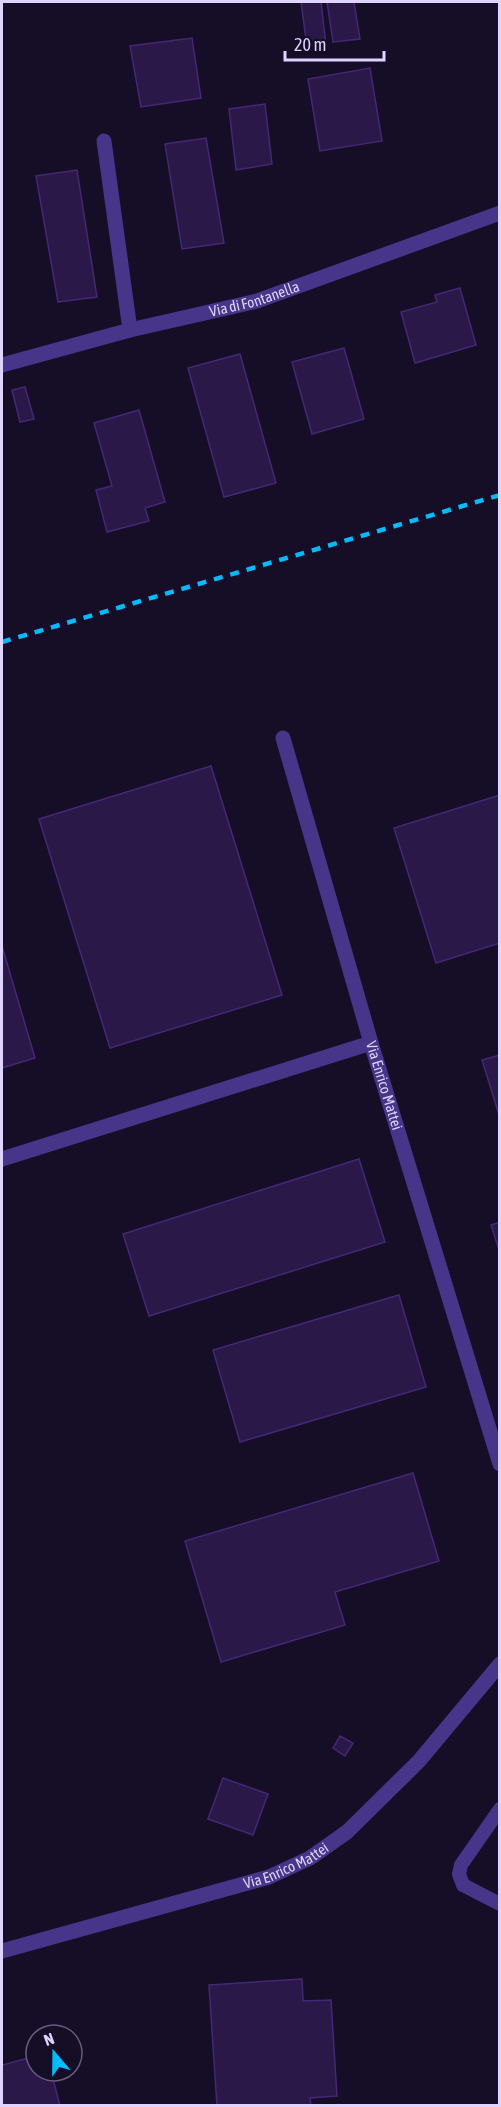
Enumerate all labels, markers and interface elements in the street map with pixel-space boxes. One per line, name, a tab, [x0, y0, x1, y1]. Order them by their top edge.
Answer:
scale bar	[285, 24, 384, 62]
text: 20 m	[294, 34, 326, 55]
street label: Via di Fontanella	[208, 277, 302, 320]
street label: Via Enrico Mattei	[363, 1039, 406, 1132]
street label: Via Enrico Mattei	[242, 1839, 332, 1892]
north arrow	[24, 2023, 84, 2083]
text: N	[41, 2029, 56, 2049]

